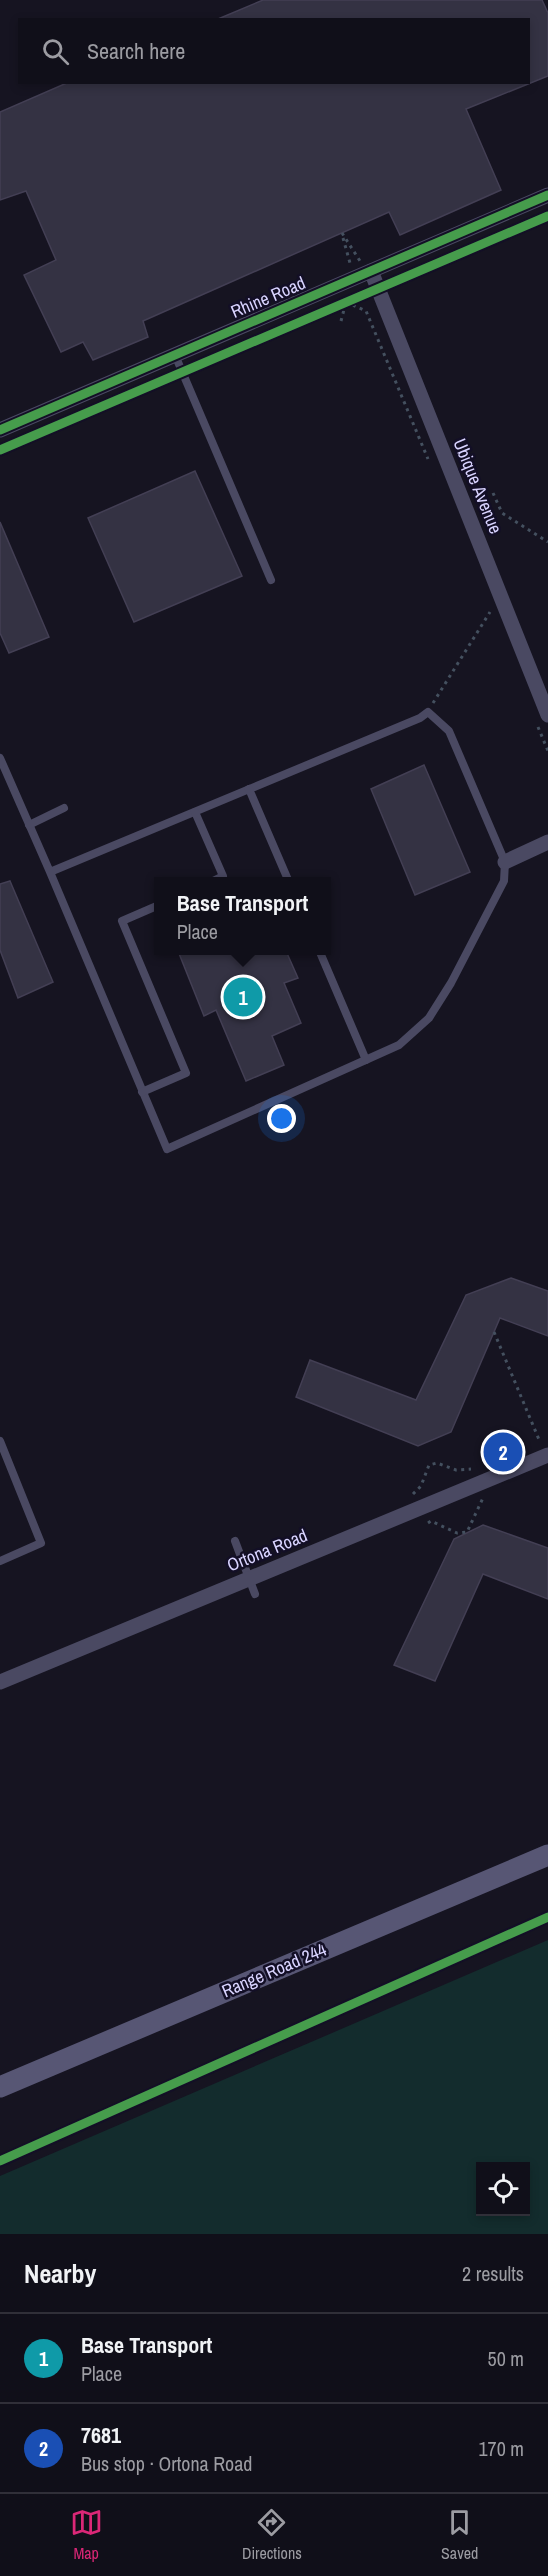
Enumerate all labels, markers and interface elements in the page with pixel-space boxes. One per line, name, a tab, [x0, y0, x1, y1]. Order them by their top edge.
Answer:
search box	[18, 18, 530, 84]
icon: search	[39, 35, 72, 68]
text: Search here	[87, 36, 185, 66]
street label: Rhine Road	[227, 270, 309, 324]
street label: Ubique Avenue	[448, 435, 508, 537]
popup	[154, 877, 331, 955]
text: Base Transport	[177, 888, 308, 918]
text: Place	[177, 918, 218, 945]
pin: 1	[224, 974, 262, 1020]
your location	[267, 1104, 296, 1133]
pin: 2	[484, 1430, 522, 1474]
street label: Ortona Road	[223, 1523, 311, 1577]
street label: Range Road 244	[218, 1937, 330, 2003]
map controls	[476, 2162, 530, 2216]
button: locate	[476, 2162, 530, 2216]
text: Nearby	[24, 2256, 96, 2291]
text: 2 results	[462, 2260, 524, 2287]
text: Base Transport	[81, 2330, 212, 2360]
text: 1	[39, 2345, 48, 2372]
text: 50 m	[488, 2345, 524, 2372]
text: Place	[81, 2360, 122, 2387]
text: 7681	[81, 2420, 121, 2450]
text: 2	[39, 2435, 48, 2462]
text: 170 m	[478, 2435, 524, 2462]
text: Bus stop · Ortona Road	[81, 2450, 252, 2477]
tab: Map	[70, 2506, 103, 2564]
tab: Directions	[242, 2506, 302, 2564]
tab: Saved	[441, 2506, 478, 2564]

